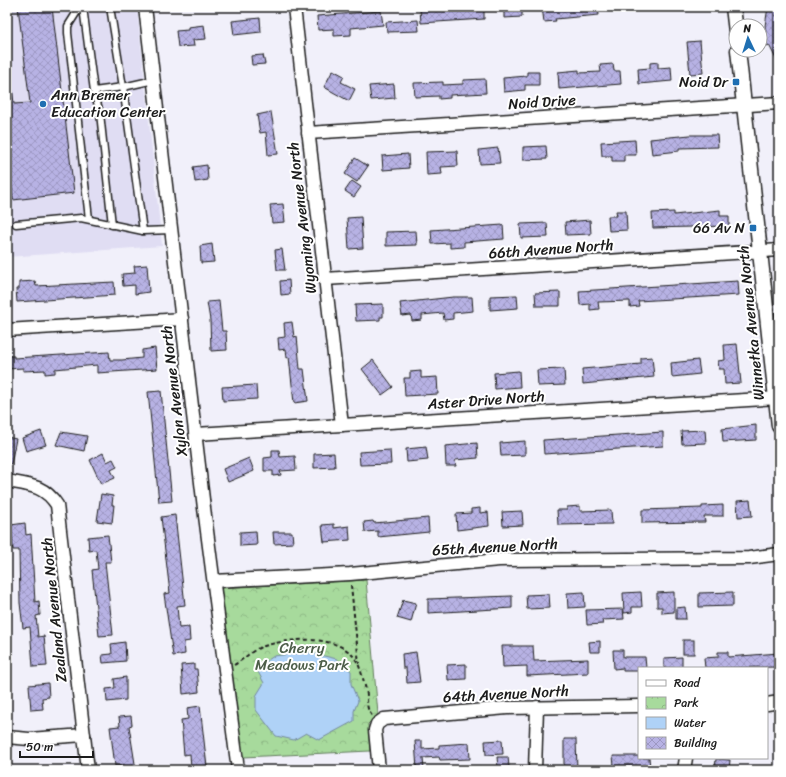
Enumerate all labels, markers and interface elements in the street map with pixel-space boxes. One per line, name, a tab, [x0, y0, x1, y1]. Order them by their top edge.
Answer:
north arrow	[728, 18, 768, 58]
text: N	[742, 19, 752, 38]
place label: Noid Dr	[679, 69, 729, 95]
marker: Noid Dr	[731, 77, 741, 87]
place label: Ann Bremer Education Center	[50, 82, 166, 125]
street label: Noid Drive	[507, 87, 577, 117]
marker: Ann Bremer Education Center	[38, 99, 48, 109]
street label: Wyoming Avenue North	[280, 141, 324, 295]
place label: 66 Av N	[693, 215, 746, 241]
marker: 66 Av N	[748, 223, 758, 233]
street label: 66th Avenue North	[488, 232, 614, 266]
street label: Winnetka Avenue North	[730, 244, 772, 402]
street label: Xylon Avenue North	[153, 324, 195, 459]
street label: Aster Drive North	[426, 383, 545, 417]
street label: 65th Avenue North	[431, 531, 559, 563]
street label: Zealand Avenue North	[33, 536, 75, 684]
park label: Cherry Meadows Park	[255, 635, 349, 678]
legend	[638, 667, 768, 759]
text: Road	[674, 672, 701, 694]
street label: 64th Avenue North	[442, 678, 570, 710]
text: Park	[674, 692, 699, 714]
text: Water	[674, 712, 707, 734]
text: Building	[674, 732, 717, 754]
scale bar	[20, 733, 93, 759]
text: 50 m	[26, 736, 53, 758]

